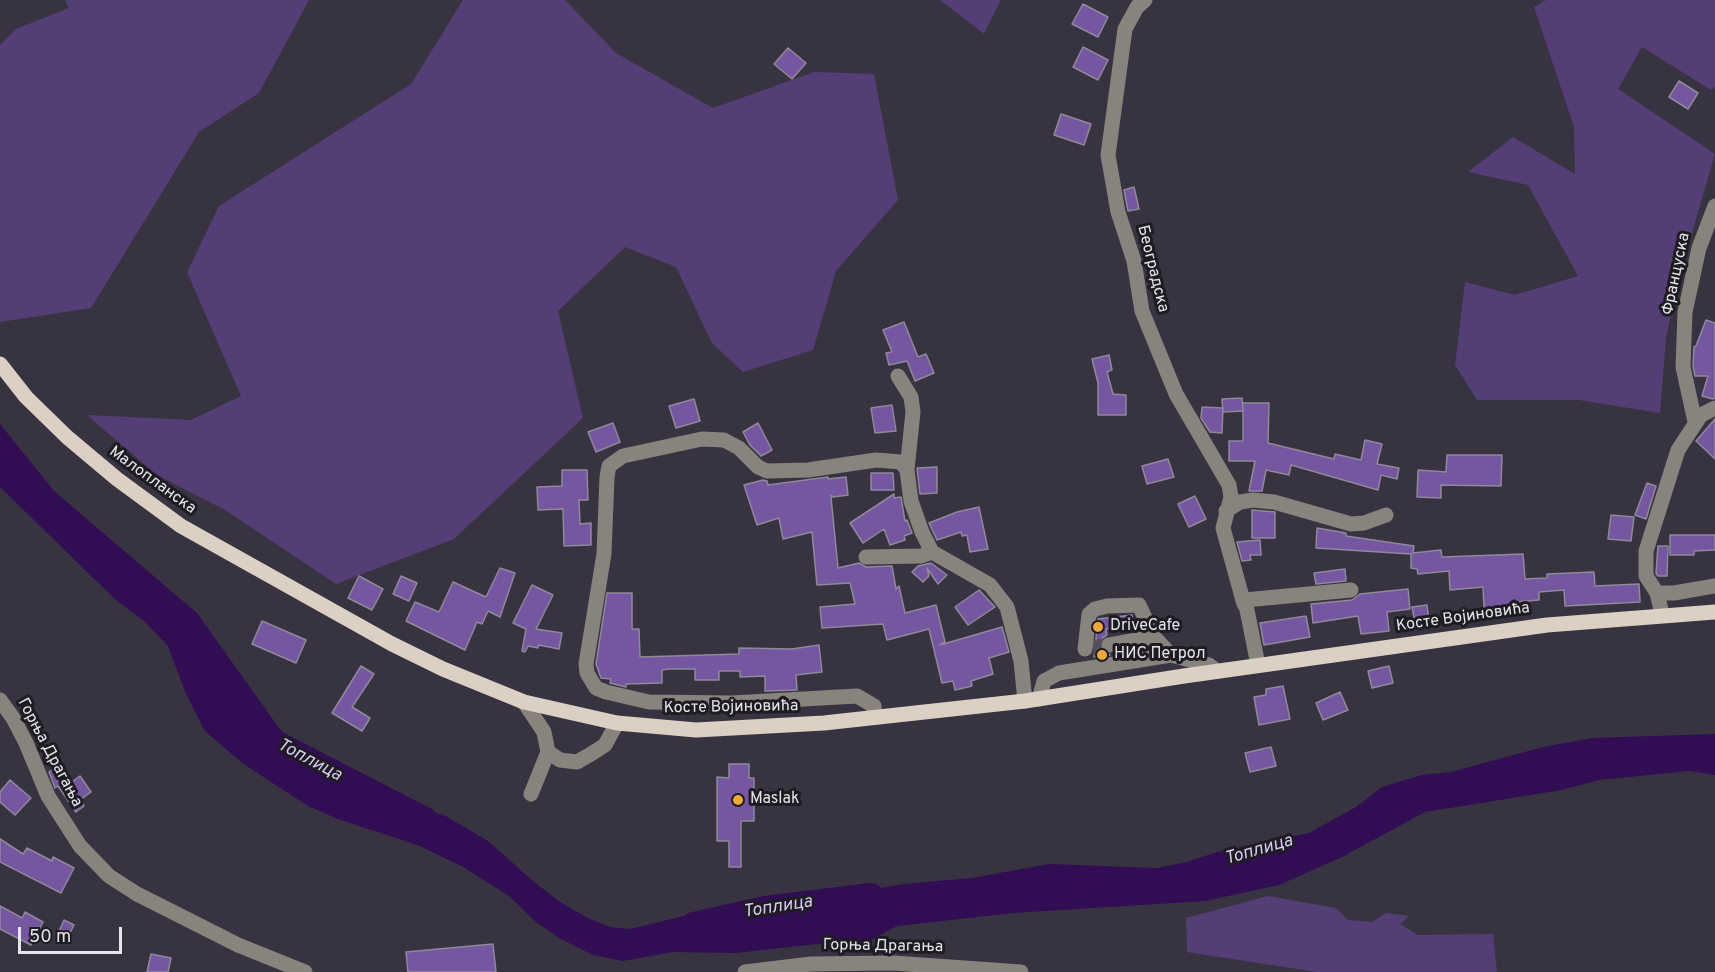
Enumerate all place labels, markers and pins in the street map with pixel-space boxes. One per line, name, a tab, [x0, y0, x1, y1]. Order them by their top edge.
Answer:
place label: DriveCafe	[1110, 617, 1180, 637]
marker: DriveCafe	[1091, 620, 1105, 634]
place label: НИС Петрол	[1114, 645, 1206, 665]
marker: НИС Петрол	[1095, 648, 1109, 662]
place label: Maslak	[750, 790, 799, 810]
marker: Maslak	[731, 793, 745, 807]

